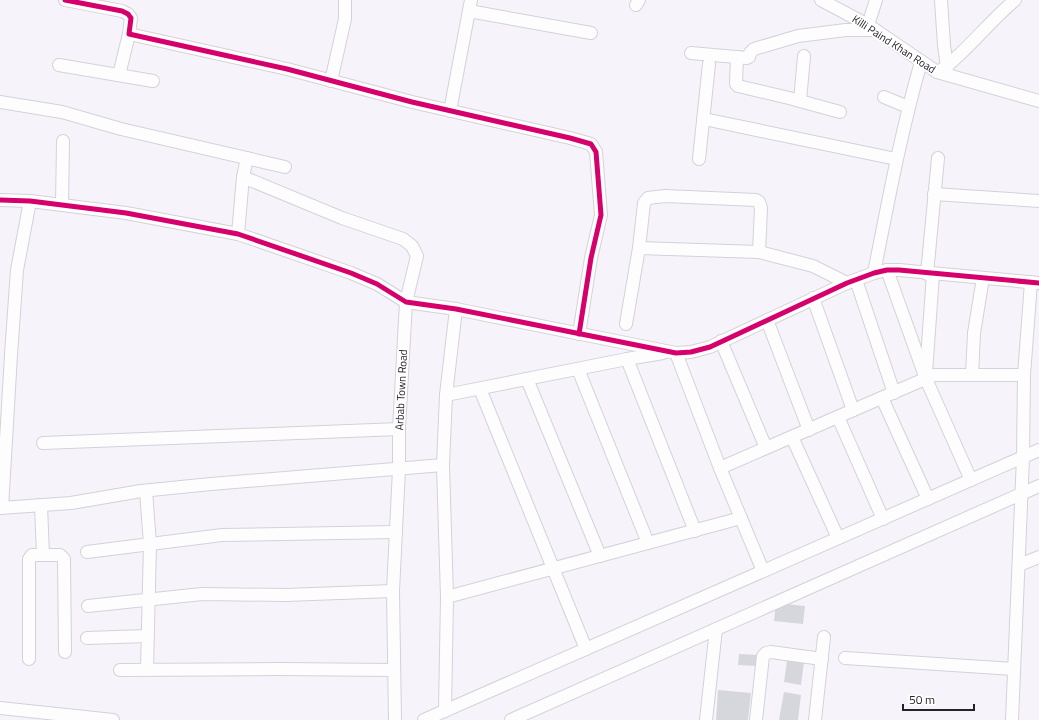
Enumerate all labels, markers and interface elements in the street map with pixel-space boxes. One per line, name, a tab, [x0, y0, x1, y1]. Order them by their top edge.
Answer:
street label: Killi Paind Khan Road	[849, 11, 939, 77]
street label: Arbab Town Road	[391, 349, 411, 431]
scale bar	[903, 686, 974, 712]
text: 50 m	[909, 690, 935, 709]

